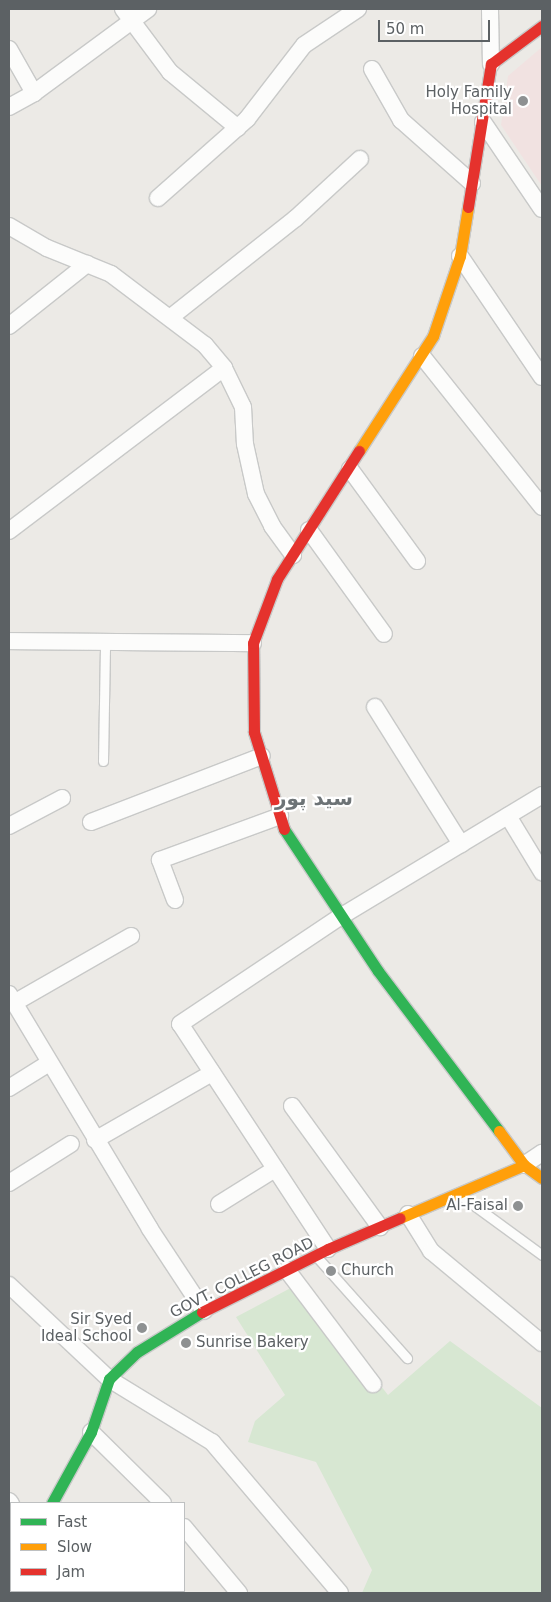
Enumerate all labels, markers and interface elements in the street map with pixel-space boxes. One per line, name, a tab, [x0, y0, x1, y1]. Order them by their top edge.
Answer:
scale bar	[381, 10, 494, 42]
text: 50 m	[386, 20, 424, 38]
place label: Holy Family Hospital	[425, 83, 512, 118]
marker: Holy Family Hospital	[516, 94, 530, 108]
district label: سید پور	[275, 786, 353, 810]
place label: Al-Faisal	[446, 1197, 508, 1215]
marker: Al-Faisal	[512, 1200, 524, 1212]
street label: GOVT. COLLEG ROAD	[167, 1234, 317, 1322]
place label: Church	[341, 1262, 394, 1280]
marker: Church	[325, 1265, 337, 1277]
place label: Sir Syed Ideal School	[41, 1310, 132, 1345]
marker: Sir Syed Ideal School	[136, 1322, 148, 1334]
place label: Sunrise Bakery	[196, 1334, 309, 1352]
marker: Sunrise Bakery	[180, 1337, 192, 1349]
legend	[10, 1502, 185, 1592]
text: Fast	[57, 1513, 87, 1531]
text: Slow	[57, 1538, 92, 1556]
text: Jam	[57, 1563, 85, 1581]

